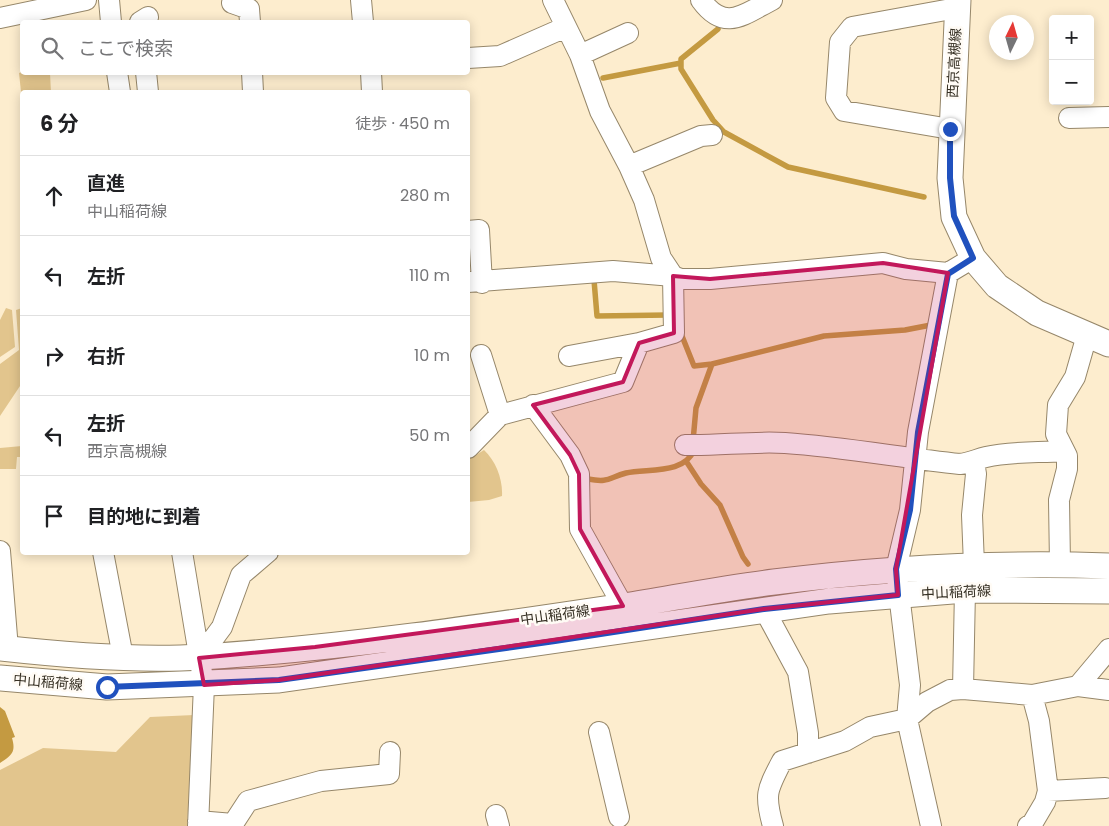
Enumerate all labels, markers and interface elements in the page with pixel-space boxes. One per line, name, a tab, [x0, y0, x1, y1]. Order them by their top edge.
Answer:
north arrow	[989, 15, 1034, 60]
map controls	[1049, 15, 1094, 105]
button: +	[1049, 15, 1094, 60]
search box	[20, 20, 470, 75]
street label: 西京高槻線	[942, 28, 966, 98]
icon: search	[38, 34, 66, 62]
text: ここで検索	[78, 35, 173, 62]
button: −	[1049, 60, 1094, 105]
text: 6 分	[40, 109, 79, 138]
text: 徒歩 · 450 m	[355, 112, 450, 135]
route end	[939, 118, 962, 141]
text: 直進	[87, 170, 125, 197]
icon: ahead	[40, 182, 68, 210]
text: 280 m	[400, 184, 450, 207]
text: 中山稲荷線	[87, 200, 167, 223]
icon: left	[40, 262, 68, 290]
text: 左折	[87, 263, 125, 290]
text: 110 m	[409, 264, 450, 287]
icon: right	[40, 342, 68, 370]
text: 右折	[87, 343, 125, 370]
text: 10 m	[414, 344, 450, 367]
text: 左折	[87, 410, 125, 437]
icon: left	[40, 422, 68, 450]
text: 50 m	[409, 424, 450, 447]
text: 西京高槻線	[87, 440, 167, 463]
icon: arrive	[40, 502, 68, 530]
text: 目的地に到着	[87, 503, 201, 530]
street label: 中山稲荷線	[921, 580, 991, 604]
street label: 中山稲荷線	[519, 600, 591, 630]
street label: 中山稲荷線	[12, 669, 84, 695]
route start	[96, 676, 119, 699]

